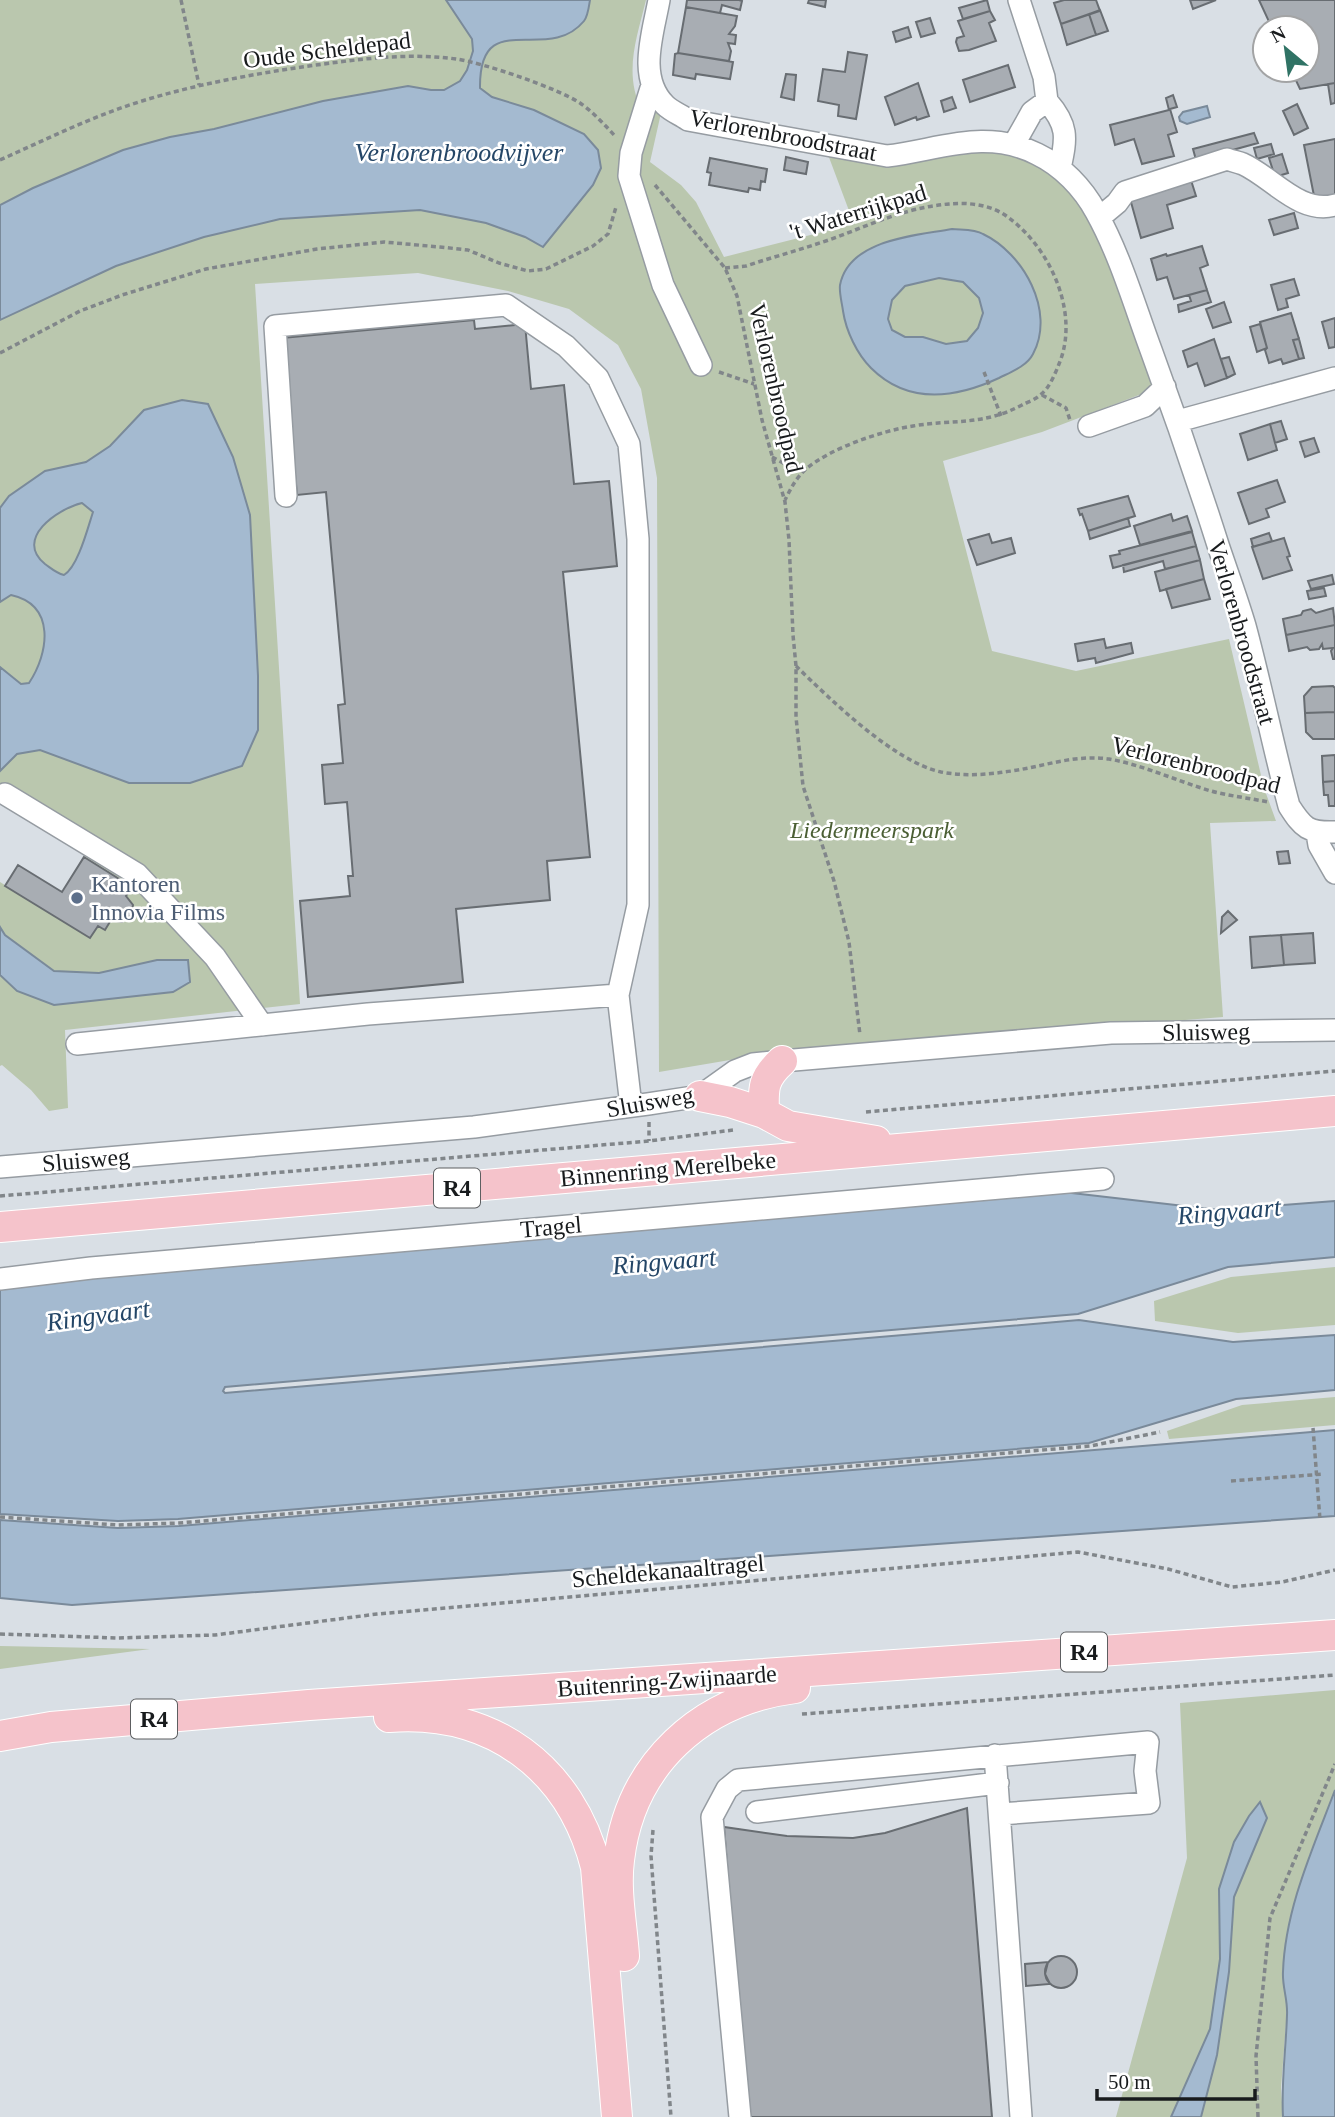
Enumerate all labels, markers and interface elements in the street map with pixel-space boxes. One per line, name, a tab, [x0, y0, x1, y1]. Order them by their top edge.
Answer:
north arrow	[1251, 14, 1321, 84]
text: N	[1267, 22, 1289, 47]
street label: Oude Scheldepad	[242, 27, 412, 73]
street label: Verlorenbroodstraat	[687, 104, 879, 166]
water label: Verlorenbroodvijver	[355, 138, 564, 167]
street label: 't Waterrijkpad	[787, 179, 929, 245]
street label: Verlorenbroodpad	[744, 301, 808, 475]
street label: Verlorenbroodstraat	[1203, 537, 1281, 728]
street label: Verlorenbroodpad	[1109, 731, 1283, 799]
park label: Liedermeerspark	[789, 817, 954, 843]
place label: Kantoren Innovia Films	[91, 871, 225, 925]
marker: Kantoren Innovia Films	[69, 890, 85, 906]
street label: Sluisweg	[1162, 1018, 1250, 1046]
street label: Sluisweg	[604, 1082, 696, 1122]
street label: Sluisweg	[41, 1143, 131, 1177]
street label: Binnenring Merelbeke	[559, 1147, 777, 1191]
road number: R4	[434, 1168, 480, 1208]
water label: Ringvaart	[1175, 1192, 1283, 1231]
street label: Tragel	[519, 1211, 583, 1243]
water label: Ringvaart	[610, 1242, 718, 1281]
water label: Ringvaart	[44, 1294, 152, 1337]
street label: Scheldekanaaltragel	[571, 1550, 766, 1592]
road number: R4	[1061, 1632, 1107, 1672]
street label: Buitenring-Zwijnaarde	[556, 1660, 778, 1702]
road number: R4	[131, 1700, 177, 1738]
scale bar	[1097, 2058, 1254, 2102]
text: 50 m	[1108, 2070, 1151, 2094]

